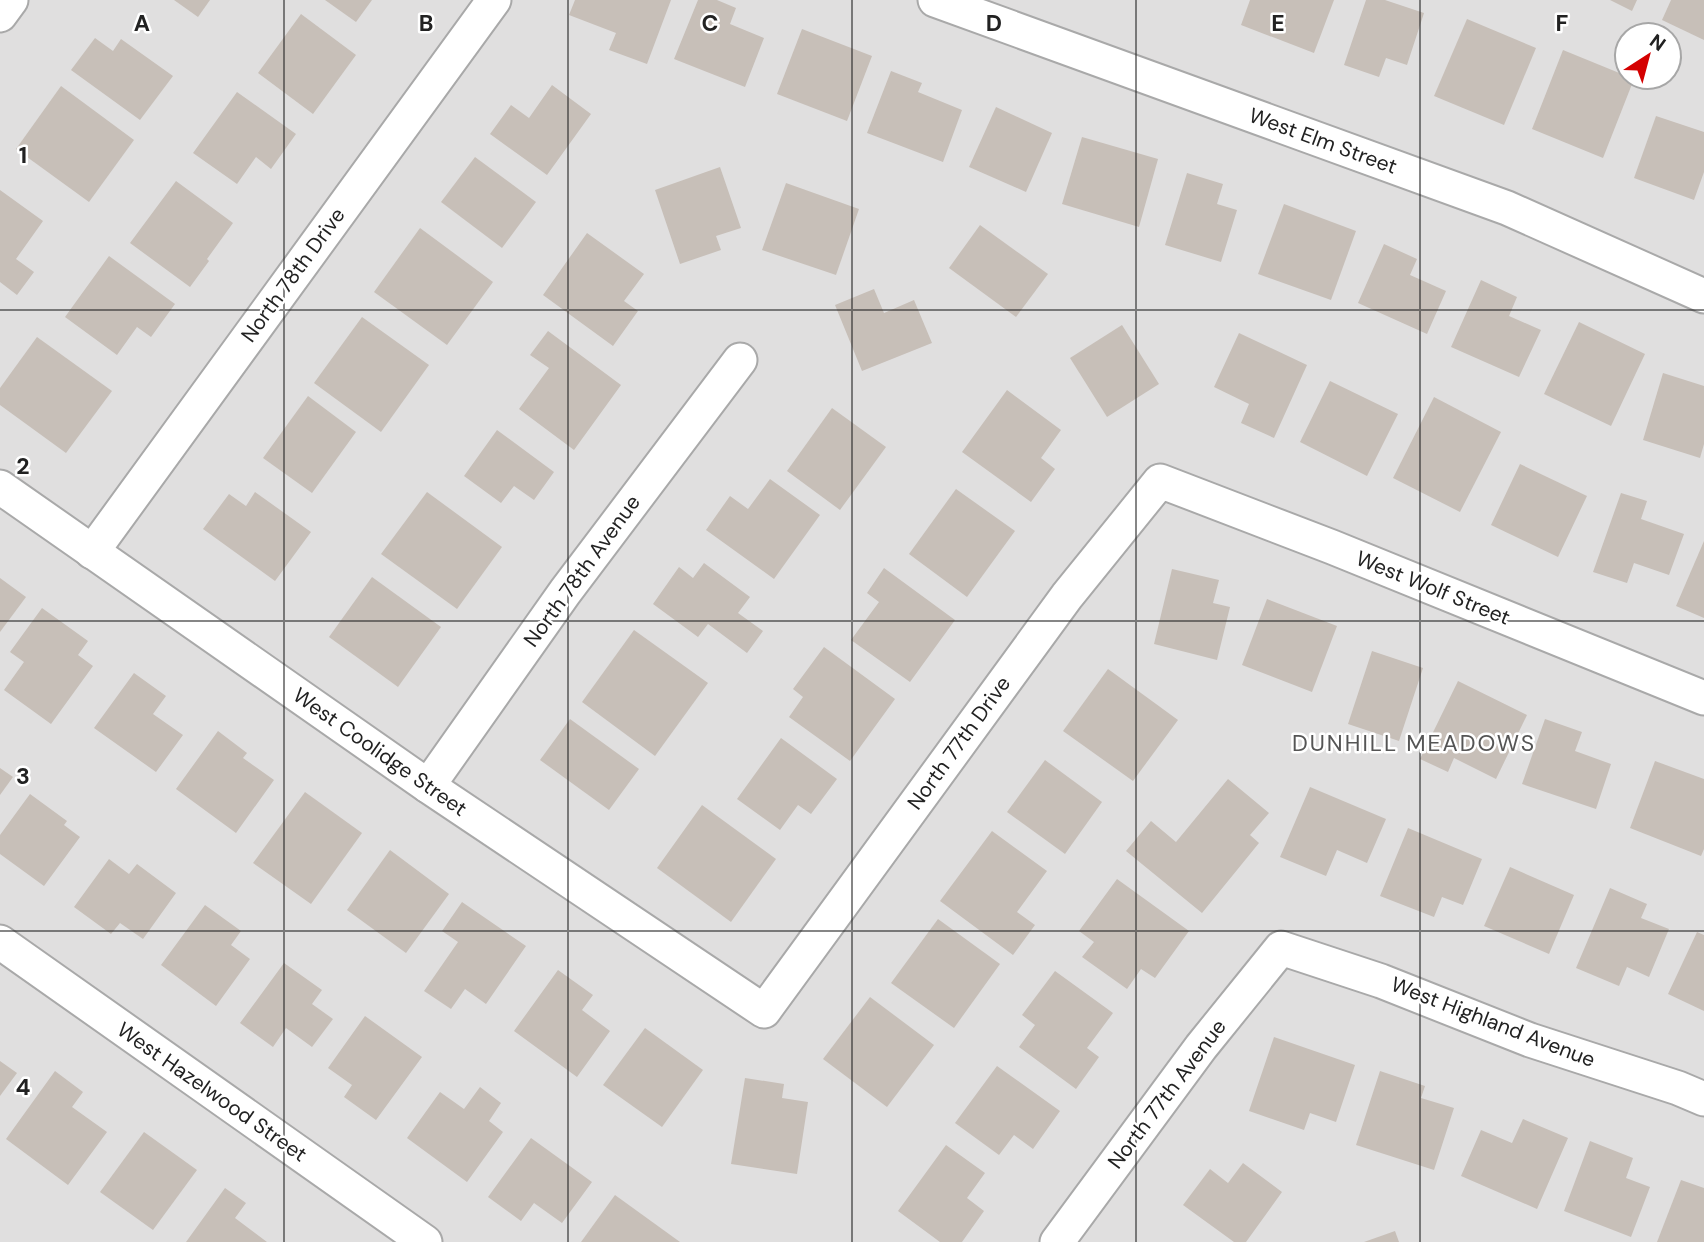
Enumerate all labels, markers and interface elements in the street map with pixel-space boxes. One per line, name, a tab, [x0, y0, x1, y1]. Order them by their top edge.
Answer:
text: A	[134, 8, 150, 38]
text: B	[419, 8, 433, 38]
text: C	[702, 8, 718, 38]
text: D	[986, 8, 1002, 38]
text: E	[1271, 8, 1285, 38]
text: F	[1556, 8, 1569, 38]
north arrow	[1613, 21, 1683, 91]
text: N	[1645, 28, 1671, 57]
street label: West Elm Street	[1245, 101, 1401, 181]
text: 1	[19, 140, 27, 170]
street label: North 78th Drive	[235, 202, 351, 348]
text: 2	[16, 451, 30, 481]
street label: North 78th Avenue	[517, 489, 647, 653]
street label: West Wolf Street	[1352, 544, 1514, 632]
street label: North 77th Drive	[901, 671, 1017, 815]
street label: West Coolidge Street	[287, 681, 473, 823]
district label: DUNHILL MEADOWS	[1292, 728, 1536, 758]
text: 3	[16, 761, 30, 791]
street label: West Highland Avenue	[1387, 970, 1599, 1074]
street label: North 77th Avenue	[1102, 1014, 1232, 1174]
street label: West Hazelwood Street	[111, 1016, 313, 1168]
text: 4	[16, 1072, 31, 1102]

